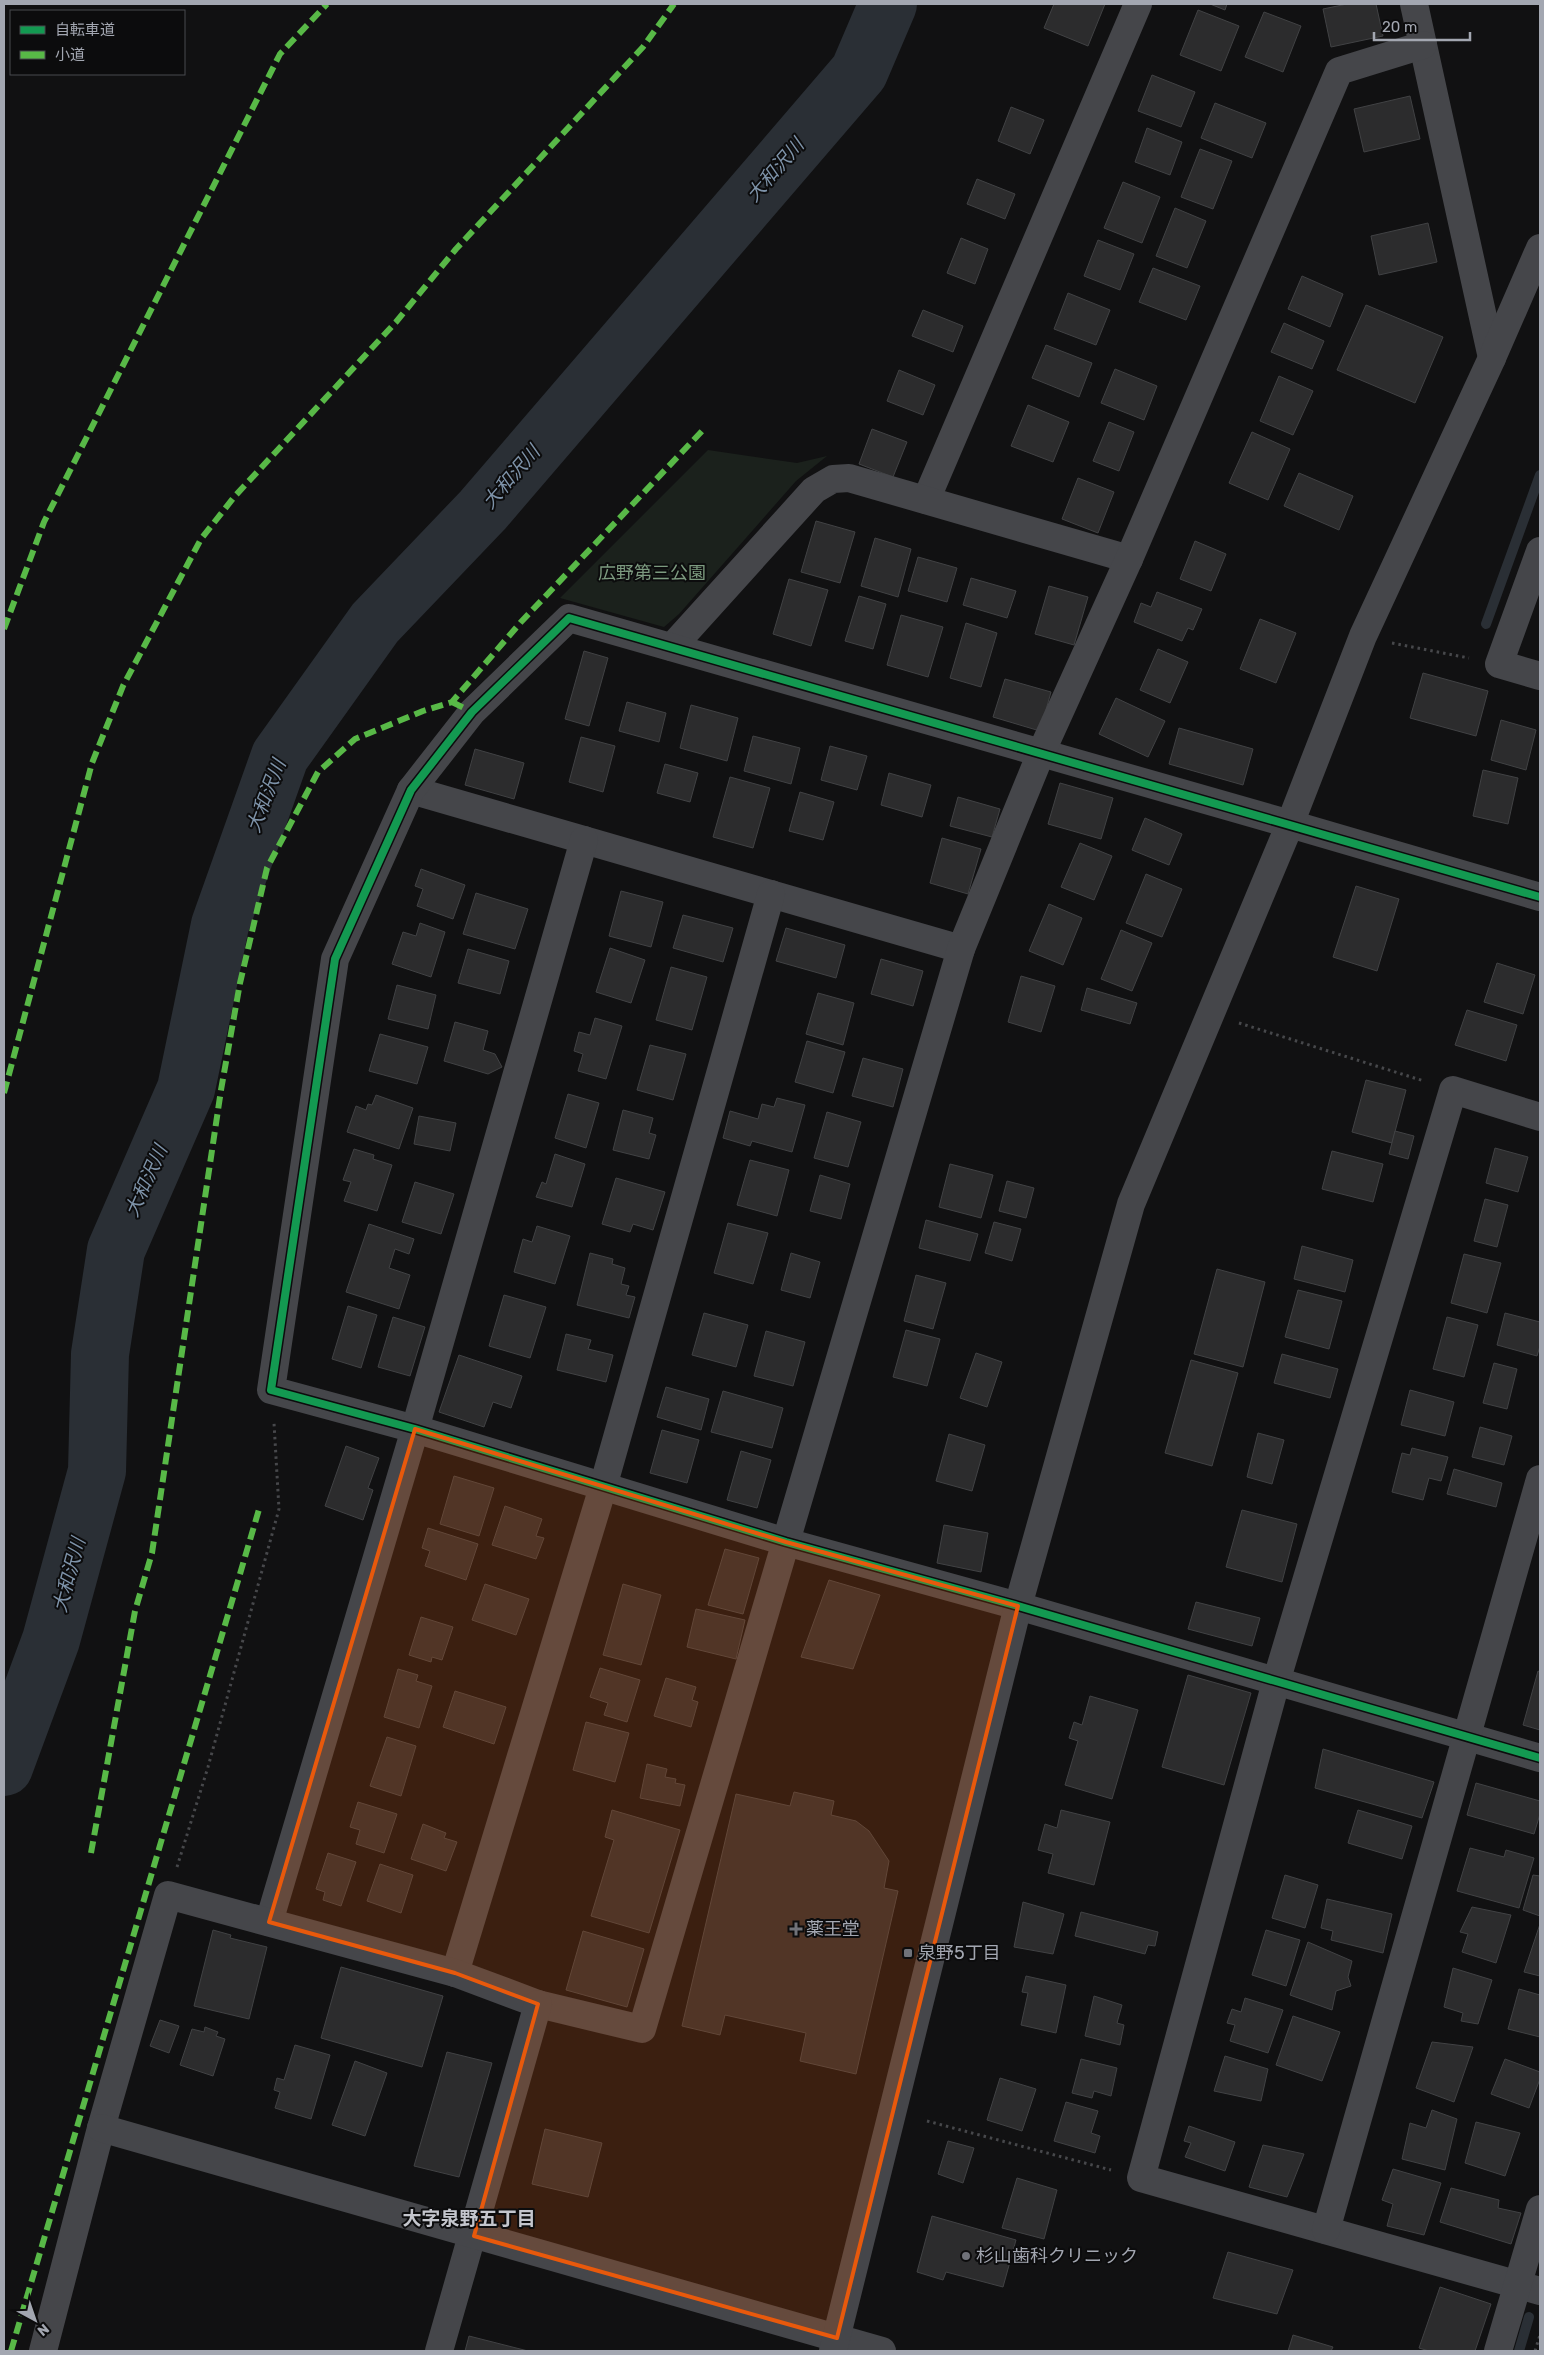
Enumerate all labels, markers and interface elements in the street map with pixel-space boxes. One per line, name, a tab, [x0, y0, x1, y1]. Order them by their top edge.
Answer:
legend	[10, 10, 185, 75]
scale bar	[1374, 10, 1470, 42]
text: 20 m	[1382, 18, 1417, 36]
text: 自転車道	[55, 21, 115, 39]
text: 小道	[55, 46, 85, 64]
water label: 大和沢川	[741, 132, 810, 206]
water label: 大和沢川	[477, 439, 546, 513]
park label: 広野第三公園	[598, 562, 706, 584]
water label: 大和沢川	[242, 755, 291, 836]
water label: 大和沢川	[120, 1140, 173, 1220]
water label: 大和沢川	[48, 1533, 90, 1615]
place label: 薬王堂	[806, 1918, 860, 1940]
marker: 薬王堂	[790, 1923, 802, 1935]
place label: 泉野5丁目	[918, 1942, 1001, 1964]
marker: 泉野5丁目	[902, 1947, 914, 1959]
district label: 大字泉野五丁目	[402, 2207, 536, 2230]
place label: 杉山歯科クリニック	[976, 2245, 1138, 2267]
marker: 杉山歯科クリニック	[960, 2250, 972, 2262]
north arrow	[10, 2295, 60, 2345]
text: N	[34, 2320, 52, 2339]

